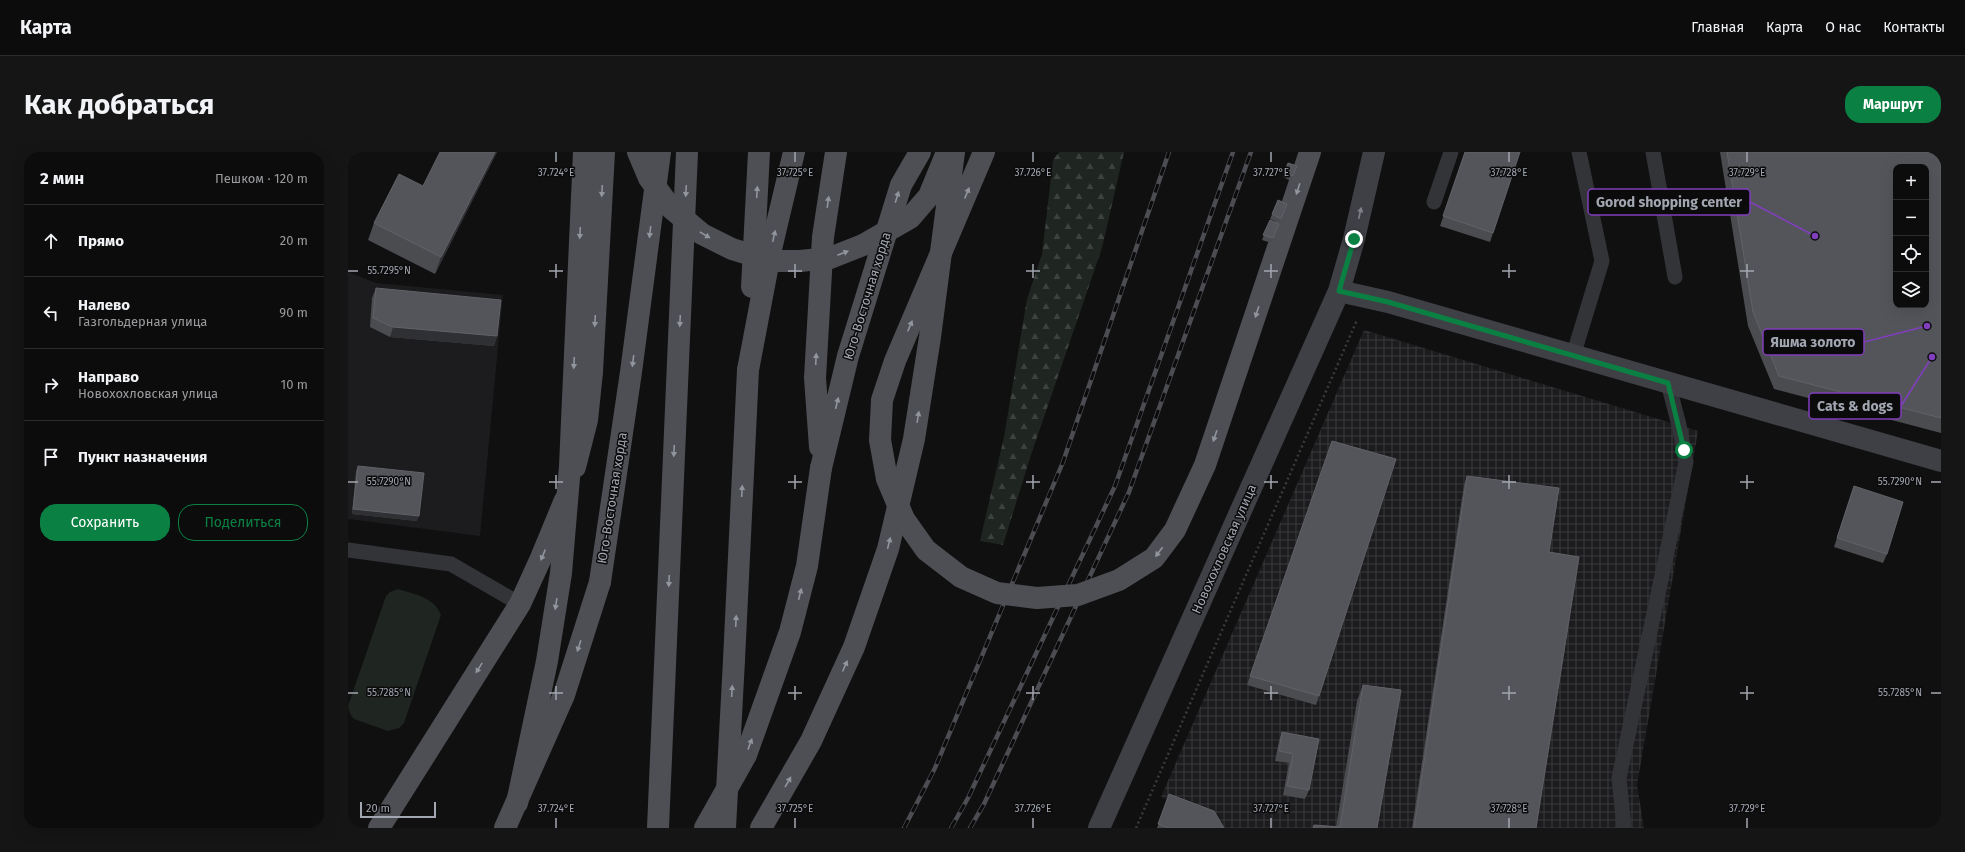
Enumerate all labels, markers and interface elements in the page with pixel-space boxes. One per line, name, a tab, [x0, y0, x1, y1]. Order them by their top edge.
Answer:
text: Карта	[20, 16, 72, 39]
text: Главная	[1691, 19, 1744, 36]
text: Карта	[1766, 19, 1803, 36]
text: О нас	[1825, 19, 1861, 36]
text: Контакты	[1883, 19, 1945, 36]
button: Маршрут	[1845, 86, 1941, 123]
text: Как добраться	[24, 88, 214, 121]
map controls	[1893, 164, 1929, 308]
button: +	[1893, 164, 1929, 200]
text: 37.724°E	[538, 167, 574, 179]
text: 37.725°E	[777, 167, 813, 179]
text: 37.726°E	[1015, 167, 1051, 179]
text: 37.727°E	[1253, 167, 1289, 179]
text: 37.728°E	[1490, 167, 1528, 179]
text: 37.729°E	[1729, 167, 1765, 179]
text: 2 мин	[40, 168, 84, 189]
text: Пешком · 120 m	[215, 171, 308, 186]
one-way arrow	[1295, 183, 1301, 195]
one-way arrow	[599, 185, 605, 198]
one-way arrow	[682, 185, 689, 197]
one-way arrow	[753, 185, 760, 198]
one-way arrow	[964, 187, 970, 199]
callout: Gorod shopping center	[1588, 189, 1750, 215]
one-way arrow	[894, 191, 900, 203]
text: Gorod shopping center	[1596, 194, 1742, 211]
one-way arrow	[825, 195, 831, 208]
button: −	[1893, 200, 1929, 236]
one-way arrow	[1358, 207, 1364, 219]
one-way arrow	[646, 226, 653, 238]
one-way arrow	[577, 227, 584, 239]
icon: ahead	[40, 230, 62, 252]
one-way arrow	[771, 230, 777, 242]
street label: Юго-Восточная хорда	[840, 230, 894, 362]
route end	[1345, 230, 1363, 248]
text: Прямо	[78, 232, 124, 250]
one-way arrow	[699, 232, 711, 239]
text: 20 m	[280, 233, 308, 248]
button: locate	[1893, 236, 1929, 272]
one-way arrow	[837, 250, 849, 256]
text: 55.7295°N	[367, 265, 411, 277]
button: layers	[1893, 272, 1929, 308]
text: Налево	[78, 296, 130, 314]
icon: left	[40, 302, 62, 324]
text: 90 m	[279, 305, 308, 320]
one-way arrow	[1254, 307, 1260, 319]
text: Газгольдерная улица	[78, 314, 207, 329]
one-way arrow	[592, 315, 599, 327]
one-way arrow	[677, 315, 683, 328]
one-way arrow	[908, 319, 914, 331]
callout: Яшма золото	[1763, 329, 1864, 355]
text: Яшма золото	[1771, 334, 1856, 351]
one-way arrow	[813, 353, 820, 365]
one-way arrow	[630, 355, 636, 367]
one-way arrow	[571, 357, 578, 369]
text: Направо	[78, 368, 139, 386]
icon: right	[40, 374, 62, 396]
text: 10 m	[281, 377, 308, 392]
text: Новохохловская улица	[78, 386, 218, 401]
callout: Cats & dogs	[1809, 393, 1901, 419]
one-way arrow	[834, 396, 840, 408]
text: Cats & dogs	[1817, 398, 1893, 415]
one-way arrow	[915, 411, 921, 423]
one-way arrow	[1212, 430, 1218, 442]
street label: Юго-Восточная хорда	[594, 431, 630, 565]
route start	[1675, 441, 1693, 459]
one-way arrow	[671, 445, 678, 457]
icon: arrive	[40, 446, 62, 468]
text: Пункт назначения	[78, 448, 207, 466]
text: 55.7290°N	[367, 476, 411, 488]
text: 55.7290°N	[1878, 476, 1922, 488]
street label: Новохохловская улица	[1189, 482, 1259, 616]
one-way arrow	[739, 484, 745, 497]
button: Сохранить	[40, 504, 170, 541]
button: Поделиться	[178, 504, 308, 541]
one-way arrow	[887, 537, 893, 550]
one-way arrow	[1155, 546, 1163, 557]
one-way arrow	[539, 549, 546, 561]
one-way arrow	[665, 575, 672, 587]
one-way arrow	[797, 588, 803, 600]
one-way arrow	[553, 598, 559, 610]
one-way arrow	[732, 615, 739, 627]
one-way arrow	[576, 640, 582, 652]
one-way arrow	[843, 659, 849, 671]
one-way arrow	[476, 662, 483, 674]
one-way arrow	[729, 684, 735, 697]
text: 55.7285°N	[367, 687, 411, 699]
text: 55.7285°N	[1878, 687, 1922, 699]
one-way arrow	[747, 738, 753, 750]
one-way arrow	[784, 776, 791, 788]
scale bar	[360, 800, 436, 819]
text: 20 m	[366, 802, 390, 815]
text: 37.724°E	[538, 803, 574, 815]
text: 37.725°E	[777, 803, 813, 815]
text: 37.726°E	[1015, 803, 1051, 815]
text: 37.727°E	[1253, 803, 1289, 815]
text: 37.728°E	[1490, 803, 1528, 815]
text: 37.729°E	[1729, 803, 1765, 815]

